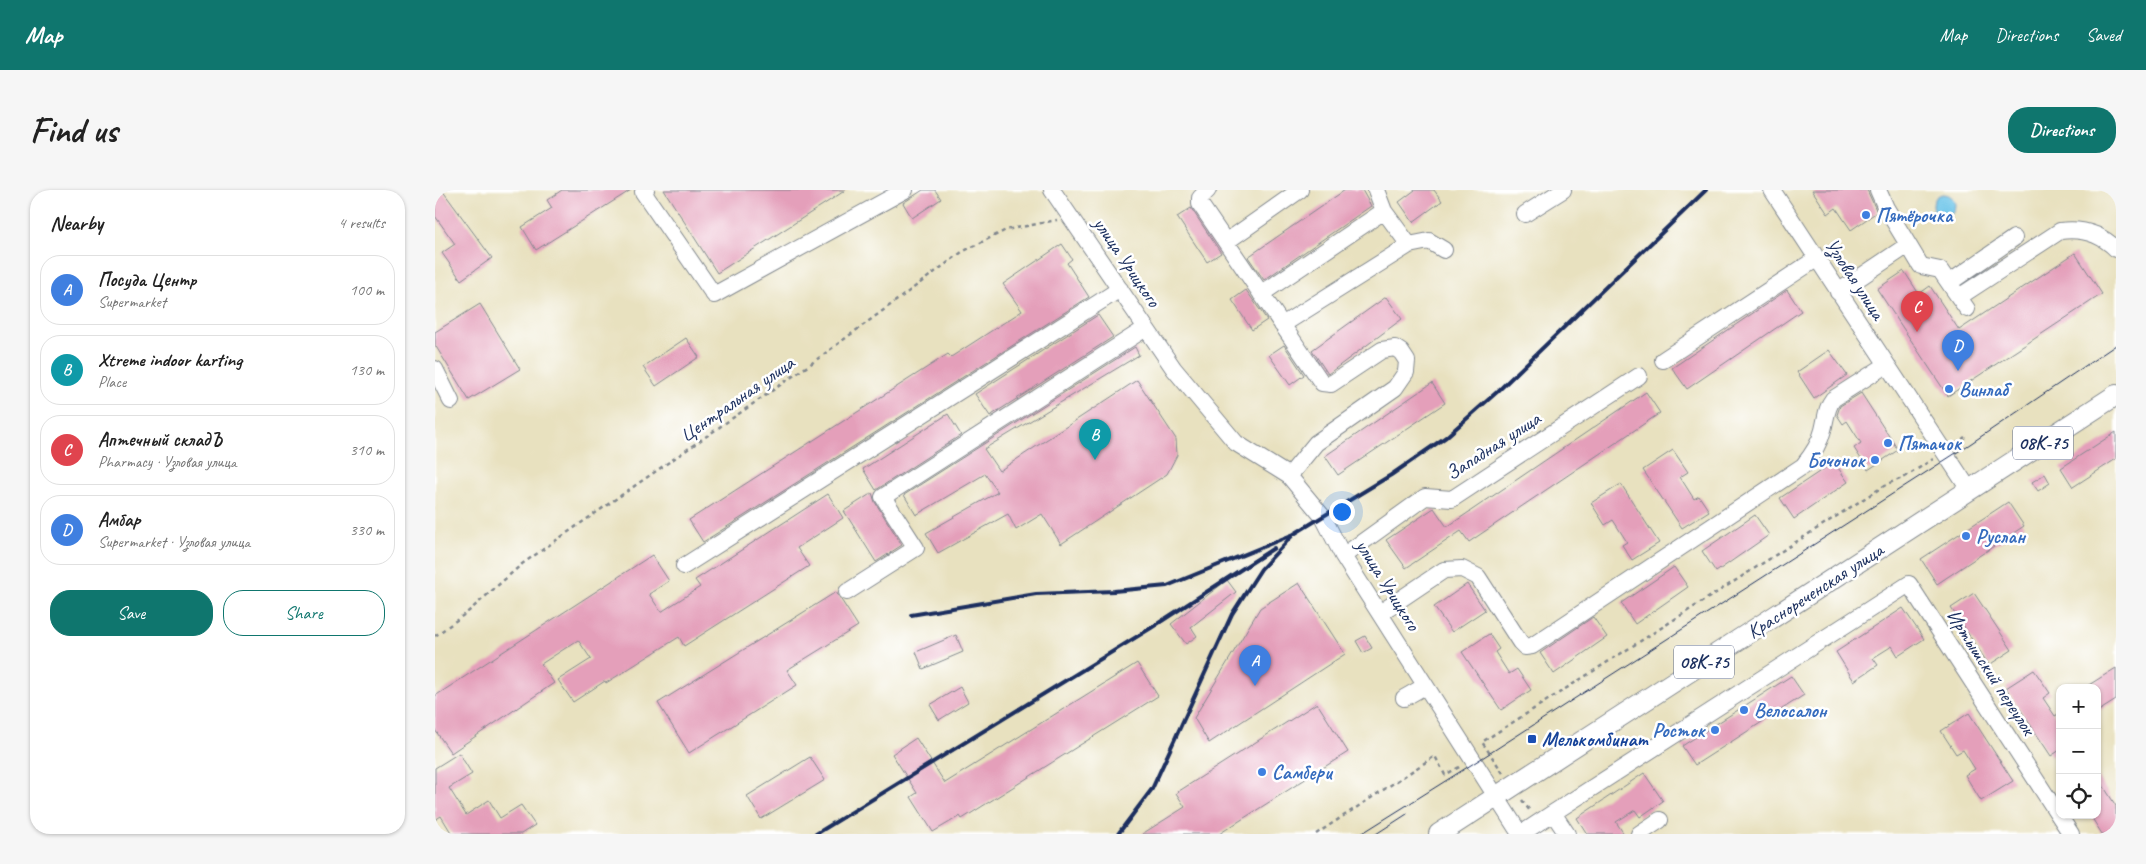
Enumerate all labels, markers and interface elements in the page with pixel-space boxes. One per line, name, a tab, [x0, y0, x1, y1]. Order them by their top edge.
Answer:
text: Map	[25, 20, 62, 50]
text: Map	[1940, 24, 1967, 46]
text: Directions	[1995, 24, 2058, 46]
text: Saved	[2086, 24, 2121, 46]
button: Directions	[2008, 107, 2116, 153]
text: Find us	[30, 108, 117, 153]
place label: Пятёрочка	[1876, 203, 1954, 228]
marker: Пятёрочка	[1860, 209, 1872, 221]
text: Nearby	[50, 210, 103, 236]
street label: улица Урицкого	[1087, 212, 1167, 312]
text: 4 results	[338, 213, 385, 233]
street label: Узловая улица	[1819, 234, 1891, 326]
text: Посуда Центр	[98, 268, 196, 292]
text: A	[63, 280, 71, 300]
text: 100 m	[350, 280, 384, 300]
pin: C	[1901, 291, 1933, 332]
text: Supermarket	[98, 292, 166, 312]
pin: D	[1942, 330, 1974, 371]
text: Xtreme indoor karting	[98, 348, 242, 372]
street label: Центральная улица	[675, 350, 800, 448]
text: B	[63, 360, 71, 380]
text: 130 m	[350, 360, 384, 380]
text: Place	[98, 372, 126, 392]
place label: Винлаб	[1959, 377, 2012, 402]
marker: Винлаб	[1943, 383, 1955, 395]
street label: Западная улица	[1441, 405, 1546, 486]
pin: B	[1079, 419, 1111, 460]
road number: 08К-75	[2013, 427, 2073, 460]
text: Аптечный складЪ	[98, 428, 222, 452]
place label: Пятачок	[1898, 431, 1963, 456]
marker: Пятачок	[1882, 437, 1894, 449]
text: C	[63, 440, 71, 460]
text: 310 m	[350, 440, 384, 460]
place label: Бочонок	[1807, 448, 1867, 473]
text: Pharmacy · Узловая улица	[98, 452, 236, 472]
marker: Бочонок	[1869, 454, 1881, 466]
your location	[1329, 499, 1355, 525]
text: Амбар	[98, 508, 140, 532]
text: D	[62, 520, 72, 540]
text: 330 m	[350, 520, 384, 540]
place label: Руслан	[1976, 524, 2027, 549]
marker: Руслан	[1960, 530, 1972, 542]
text: Supermarket · Узловая улица	[98, 532, 250, 552]
street label: улица Урицкого	[1350, 534, 1426, 636]
street label: Краснореченская улица	[1742, 537, 1889, 644]
button: Save	[50, 590, 213, 636]
button: Share	[223, 590, 385, 636]
street label: Иртышский переулок	[1941, 604, 2042, 741]
pin: A	[1239, 645, 1271, 686]
road number: 08К-75	[1674, 646, 1734, 678]
map controls	[2056, 684, 2101, 819]
button: +	[2056, 684, 2101, 729]
place label: Велосалон	[1754, 698, 1828, 723]
marker: Велосалон	[1738, 704, 1750, 716]
place label: Росток	[1652, 718, 1707, 743]
marker: Росток	[1709, 724, 1721, 736]
place label: Мелькомбинат	[1542, 727, 1649, 752]
button: −	[2056, 729, 2101, 774]
marker: Мелькомбинат	[1526, 733, 1538, 745]
place label: Самбери	[1272, 760, 1334, 785]
marker: Самбери	[1256, 766, 1268, 778]
button: locate	[2056, 774, 2101, 819]

